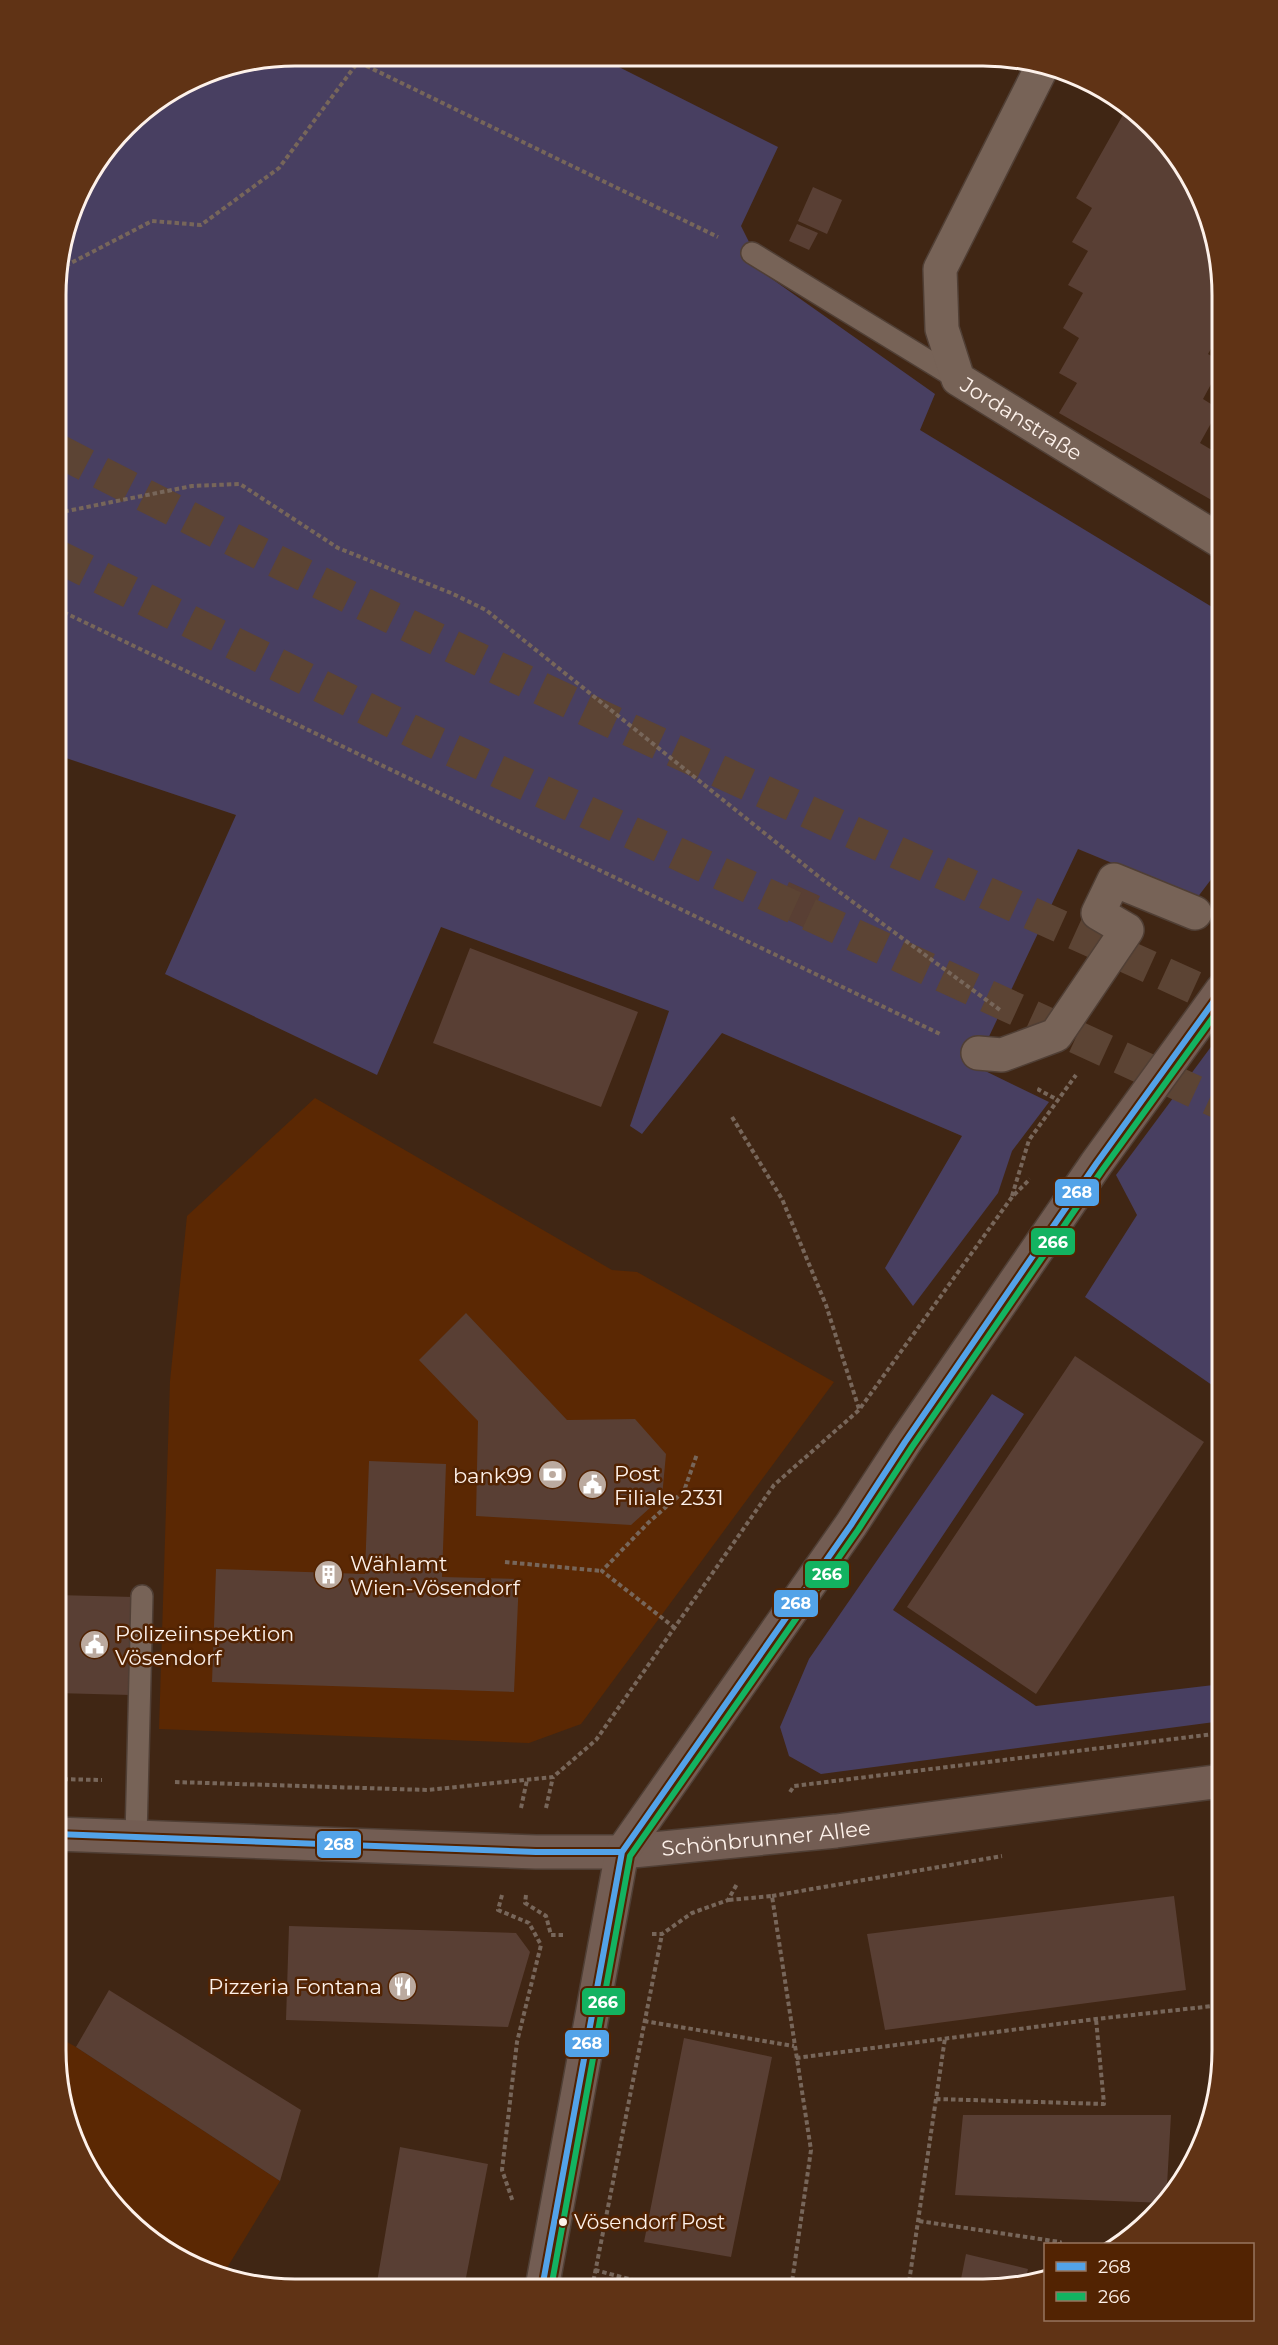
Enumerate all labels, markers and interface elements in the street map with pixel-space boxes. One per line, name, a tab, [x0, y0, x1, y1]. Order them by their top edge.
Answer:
street label: Jordanstraße	[956, 371, 1087, 465]
line badge: 268	[1054, 1178, 1100, 1207]
text: 268	[1062, 1183, 1092, 1202]
line badge: 266	[1030, 1227, 1076, 1256]
text: 266	[1038, 1233, 1068, 1252]
bank icon: bank99	[537, 1459, 569, 1491]
place label: Post Filiale 2331	[614, 1461, 724, 1510]
place label: bank99	[453, 1463, 532, 1488]
public building icon: Post Filiale 2331	[577, 1469, 609, 1501]
place label: Wählamt Wien-Vösendorf	[350, 1551, 521, 1600]
building icon: Wählamt Wien-Vösendorf	[313, 1559, 345, 1591]
line badge: 266	[804, 1560, 850, 1589]
text: 266	[812, 1565, 842, 1584]
line badge: 268	[773, 1589, 819, 1618]
text: 268	[781, 1594, 811, 1613]
place label: Polizeiinspektion Vösendorf	[115, 1621, 294, 1670]
public building icon: Polizeiinspektion Vösendorf	[78, 1629, 110, 1661]
street label: Schönbrunner Allee	[660, 1814, 872, 1861]
line badge: 268	[316, 1830, 362, 1859]
text: 268	[324, 1835, 354, 1854]
restaurant icon: Pizzeria Fontana	[387, 1970, 419, 2002]
place label: Pizzeria Fontana	[208, 1974, 382, 1999]
line badge: 266	[581, 1987, 626, 2016]
text: 266	[588, 1993, 618, 2012]
line badge: 268	[564, 2029, 610, 2058]
text: 268	[572, 2034, 602, 2053]
place label: Vösendorf Post	[574, 2210, 725, 2234]
marker: Vösendorf Post	[557, 2216, 569, 2228]
legend	[1044, 2243, 1254, 2321]
text: 268	[1098, 2256, 1131, 2278]
text: 266	[1098, 2286, 1130, 2308]

